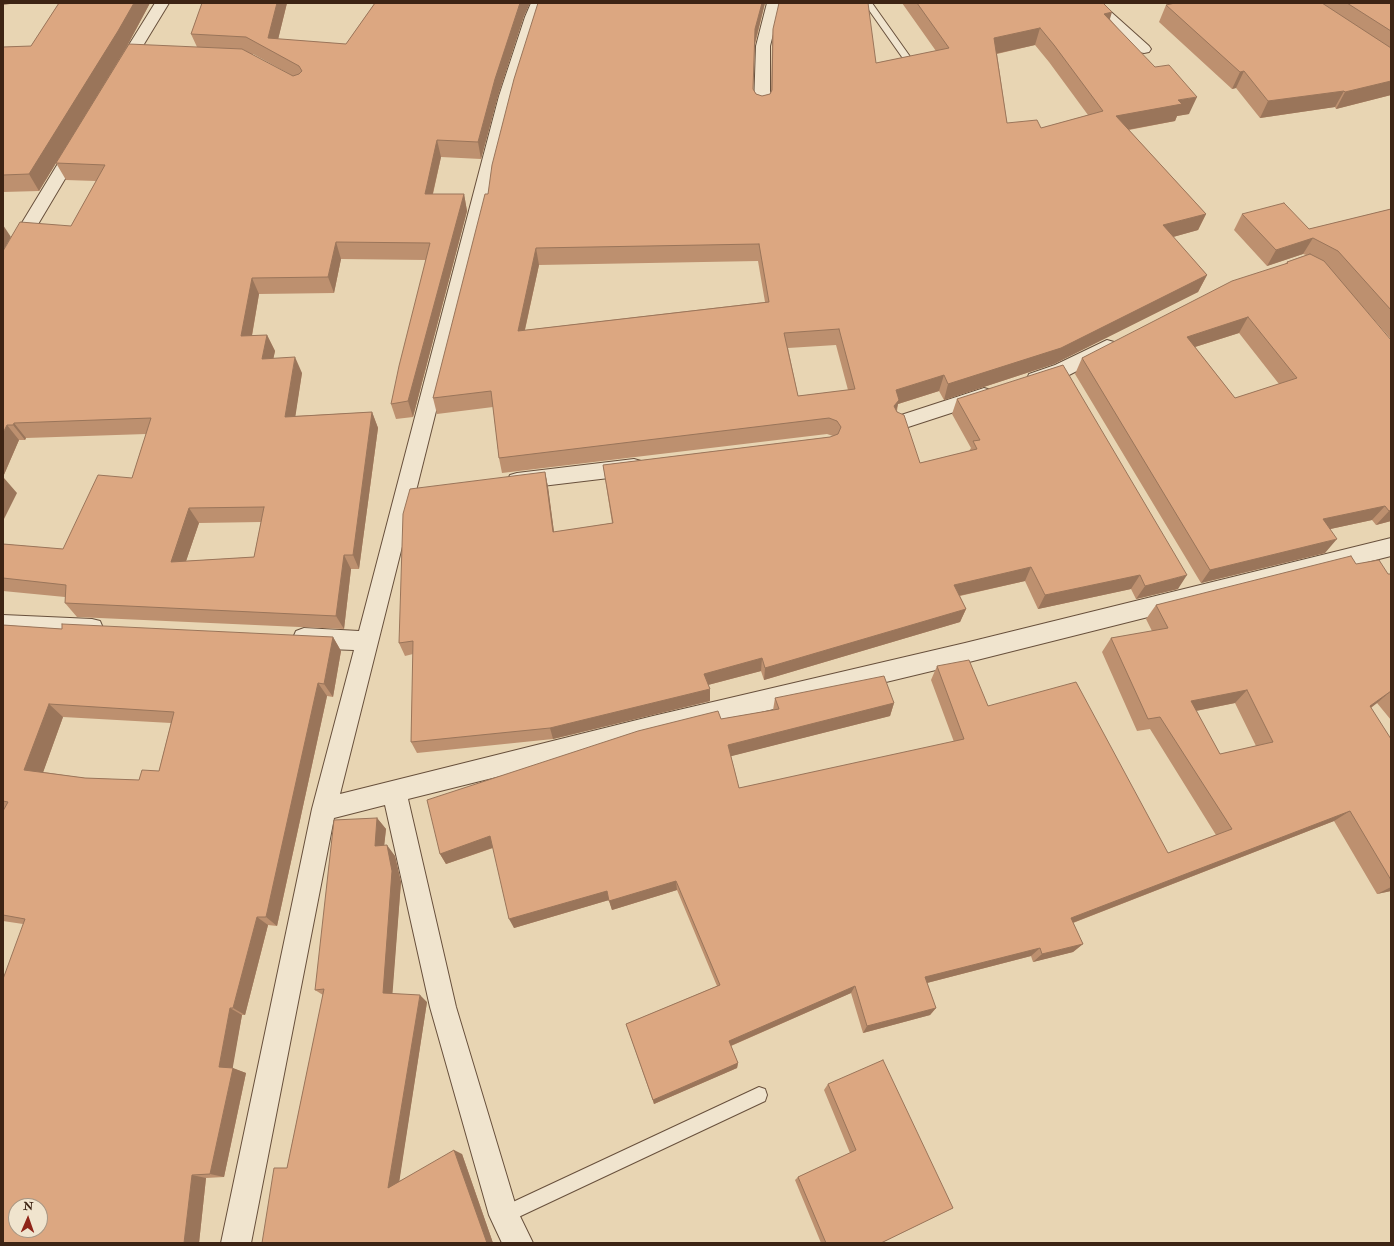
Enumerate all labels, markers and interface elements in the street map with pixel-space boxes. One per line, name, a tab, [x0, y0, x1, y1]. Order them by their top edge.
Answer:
north arrow	[8, 1198, 48, 1238]
text: N	[23, 1200, 34, 1213]

